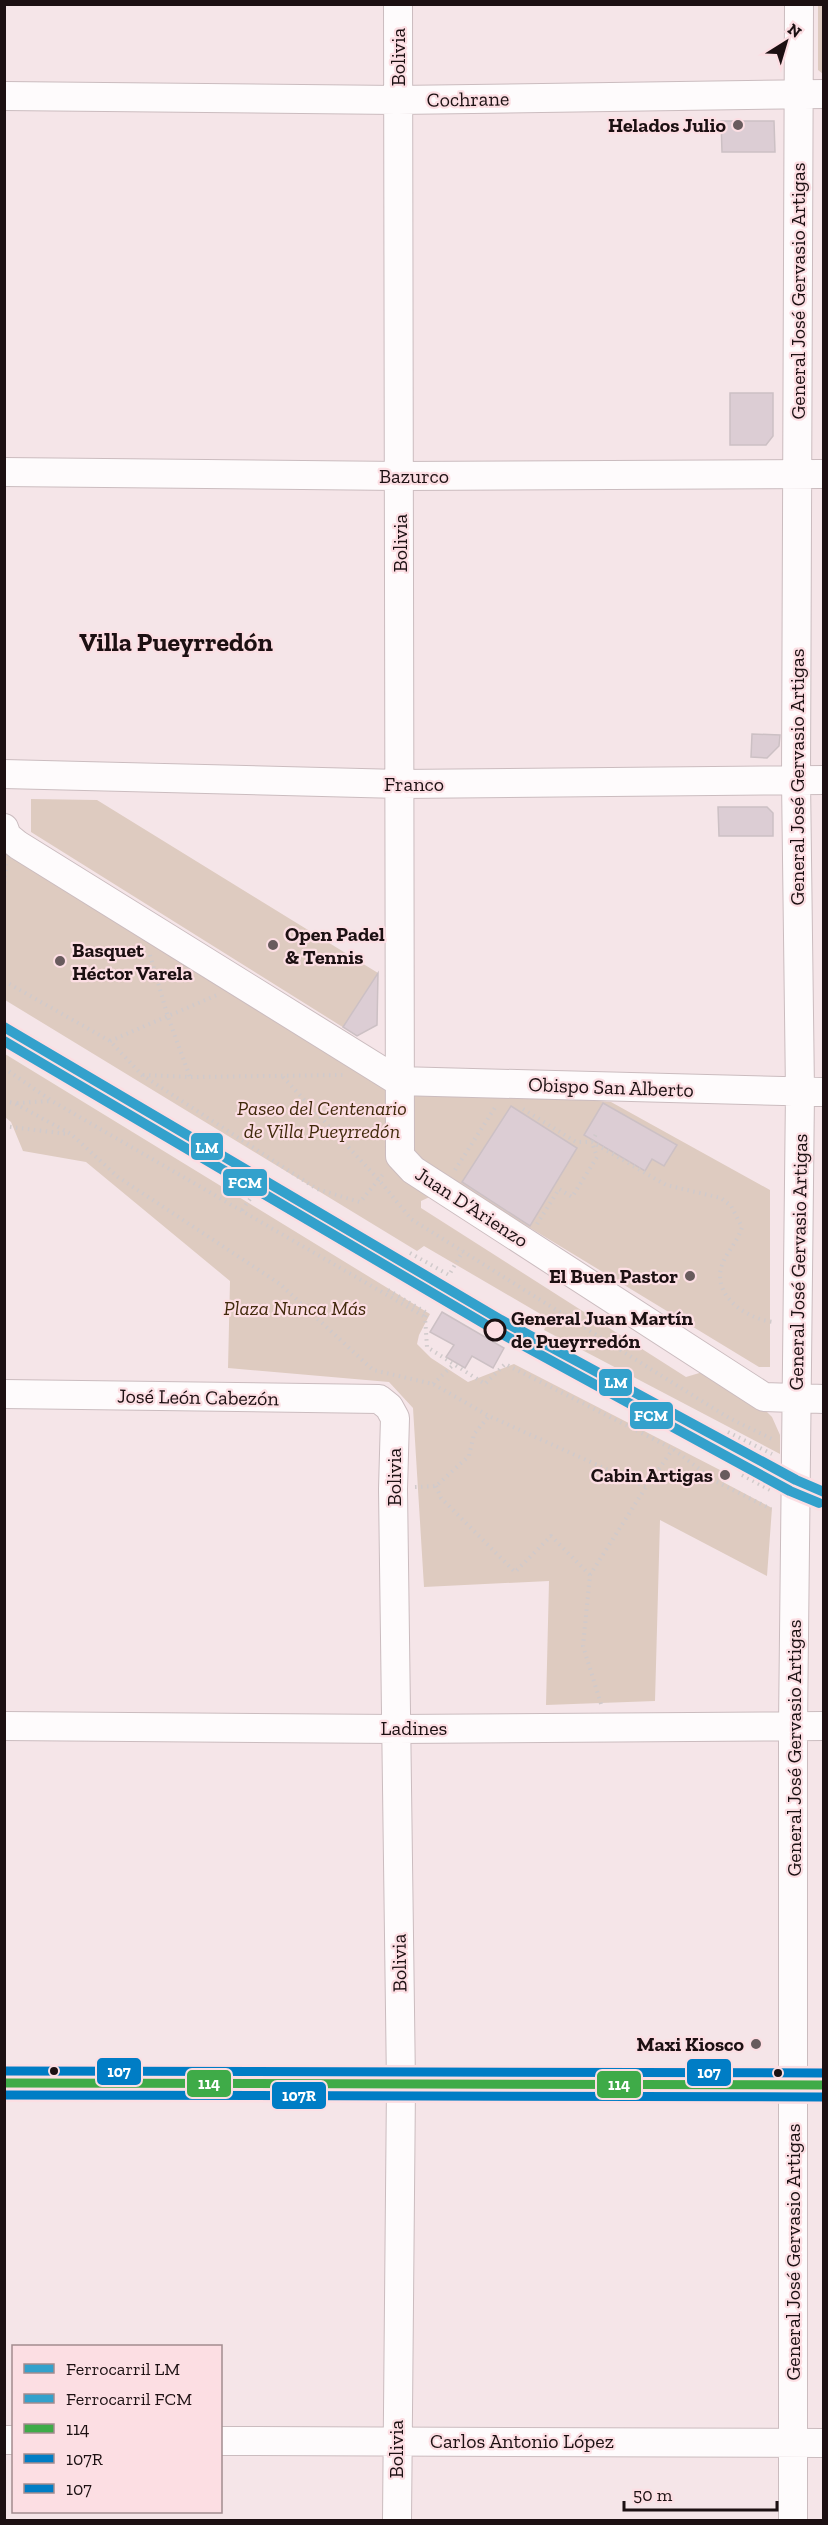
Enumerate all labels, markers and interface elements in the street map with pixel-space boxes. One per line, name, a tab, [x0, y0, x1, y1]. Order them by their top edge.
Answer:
north arrow	[756, 12, 816, 72]
text: N	[784, 19, 805, 42]
street label: Bolivia	[386, 27, 410, 86]
street label: Cochrane	[427, 86, 509, 112]
place label: Helados Julio	[608, 113, 727, 137]
marker: Helados Julio	[731, 118, 745, 132]
street label: General José Gervasio Artigas	[786, 163, 810, 419]
street label: Bazurco	[379, 464, 449, 488]
street label: Bolivia	[388, 513, 412, 572]
district label: Villa Pueyrredón	[79, 626, 273, 658]
street label: General José Gervasio Artigas	[785, 649, 809, 905]
street label: Franco	[384, 772, 444, 796]
place label: Open Padel & Tennis	[285, 922, 385, 969]
place label: Basquet Héctor Varela	[72, 938, 193, 985]
marker: Open Padel & Tennis	[266, 938, 280, 952]
marker: Basquet Héctor Varela	[53, 954, 67, 968]
street label: Obispo San Alberto	[528, 1072, 694, 1102]
park label: Paseo del Centenario de Villa Pueyrredón	[237, 1096, 407, 1143]
line badge: LM	[190, 1132, 224, 1161]
street label: General José Gervasio Artigas	[784, 1133, 812, 1391]
text: LM	[195, 1138, 219, 1157]
street label: Juan D’Arienzo	[411, 1162, 533, 1252]
line badge: FCM	[222, 1168, 268, 1197]
text: FCM	[228, 1173, 262, 1192]
place label: El Buen Pastor	[549, 1264, 678, 1288]
marker: El Buen Pastor	[683, 1269, 697, 1283]
park label: Plaza Nunca Más	[224, 1296, 366, 1320]
place label: General Juan Martín de Pueyrredón	[511, 1306, 693, 1353]
marker: General Juan Martín de Pueyrredón	[484, 1319, 506, 1341]
line badge: LM	[598, 1368, 633, 1397]
text: LM	[604, 1373, 628, 1392]
street label: José León Cabezón	[117, 1384, 280, 1410]
line badge: FCM	[629, 1401, 674, 1430]
text: FCM	[634, 1406, 668, 1425]
street label: Bolivia	[382, 1447, 406, 1506]
place label: Cabin Artigas	[591, 1463, 713, 1487]
marker: Cabin Artigas	[718, 1468, 732, 1482]
street label: General José Gervasio Artigas	[782, 1620, 806, 1876]
street label: Ladines	[381, 1716, 447, 1740]
street label: Bolivia	[386, 1933, 412, 1992]
place label: Maxi Kiosco	[637, 2032, 745, 2056]
marker: Maxi Kiosco	[749, 2037, 763, 2051]
line badge: 107	[96, 2057, 142, 2086]
line badge: 107	[686, 2058, 732, 2087]
text: 107	[107, 2062, 131, 2081]
text: 107	[697, 2063, 721, 2082]
unlabelled marker	[48, 2065, 60, 2077]
unlabelled marker	[772, 2067, 784, 2079]
line badge: 114	[186, 2069, 232, 2098]
line badge: 114	[596, 2070, 642, 2099]
text: 114	[198, 2074, 220, 2093]
text: 114	[608, 2075, 630, 2094]
line badge: 107R	[271, 2081, 327, 2110]
text: 107R	[282, 2086, 317, 2105]
street label: General José Gervasio Artigas	[781, 2124, 805, 2380]
legend	[12, 2345, 222, 2513]
text: Ferrocarril LM	[66, 2358, 180, 2380]
text: Ferrocarril FCM	[66, 2388, 192, 2410]
text: 114	[66, 2418, 90, 2440]
street label: Bolivia	[384, 2419, 408, 2478]
street label: Carlos Antonio López	[430, 2429, 614, 2453]
text: 107R	[66, 2448, 103, 2470]
scale bar	[624, 2474, 777, 2512]
text: 107	[66, 2478, 92, 2500]
text: 50 m	[633, 2484, 673, 2506]

